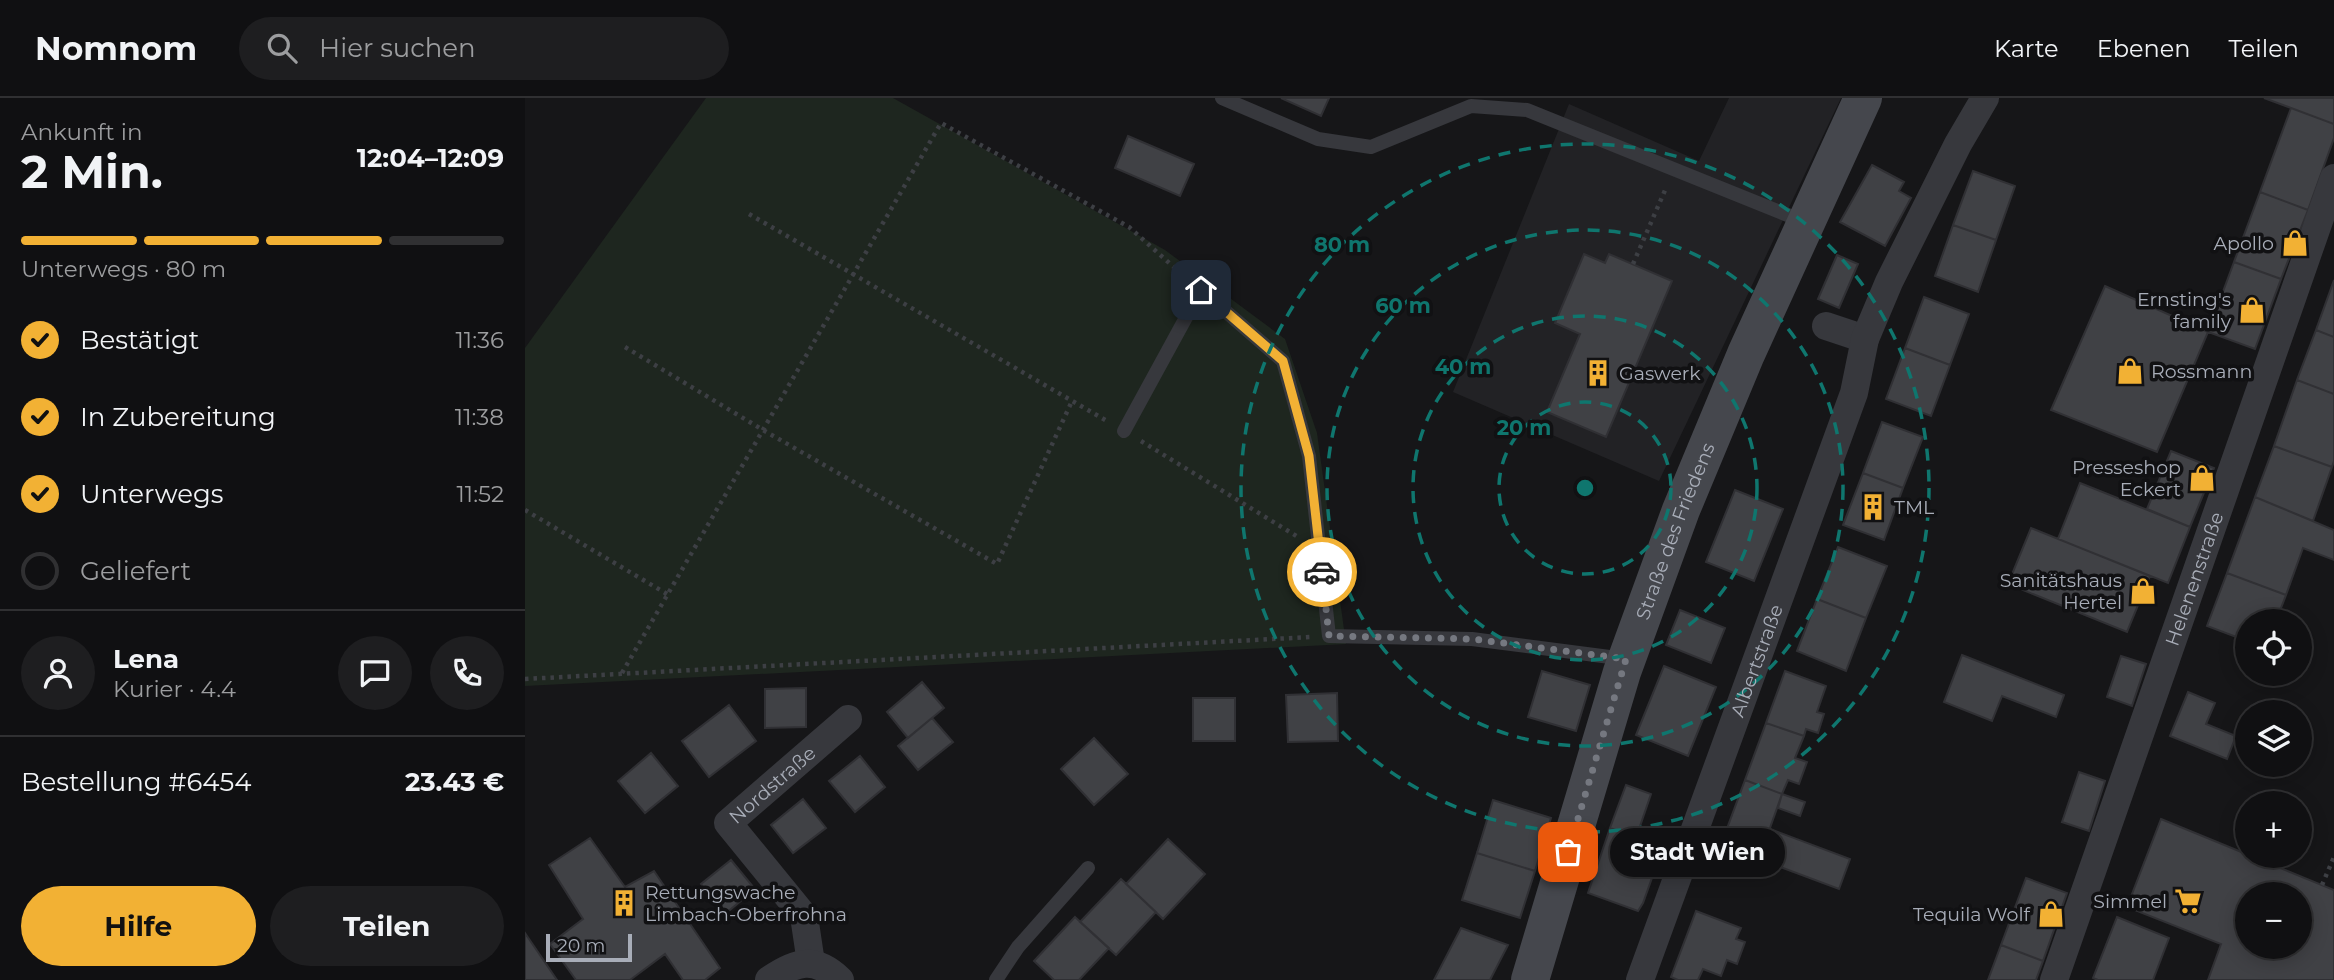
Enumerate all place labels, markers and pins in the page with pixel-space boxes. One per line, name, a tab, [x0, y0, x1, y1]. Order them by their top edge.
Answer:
shop icon: Apollo	[2280, 228, 2310, 258]
place label: Apollo	[2213, 232, 2274, 255]
pin	[1171, 260, 1231, 320]
place label: Ernsting's family	[2137, 288, 2232, 333]
shop icon: Ernsting's family	[2237, 295, 2267, 325]
shop icon: Rossmann	[2115, 356, 2145, 386]
building icon: Gaswerk	[1583, 358, 1613, 388]
place label: Rossmann	[2151, 360, 2252, 383]
place label: Gaswerk	[1619, 362, 1701, 385]
place label: Presseshop Eckert	[2072, 456, 2181, 501]
shop icon: Presseshop Eckert	[2187, 463, 2217, 493]
centre of rings	[1573, 476, 1597, 500]
building icon: TML	[1858, 492, 1888, 522]
place label: TML	[1894, 496, 1935, 519]
place label: Sanitätshaus Hertel	[2000, 569, 2122, 614]
shop icon: Sanitätshaus Hertel	[2128, 576, 2158, 606]
pin	[1538, 822, 1598, 882]
callout: Stadt Wien	[1610, 828, 1785, 876]
place label: Rettungswache Limbach-Oberfrohna	[645, 881, 847, 926]
supermarket icon: Simmel	[2173, 886, 2203, 916]
building icon: Rettungswache Limbach-Oberfrohna	[609, 888, 639, 918]
place label: Simmel	[2093, 890, 2167, 913]
shop icon: Tequila Wolf	[2036, 899, 2066, 929]
place label: Tequila Wolf	[1913, 903, 2032, 926]

